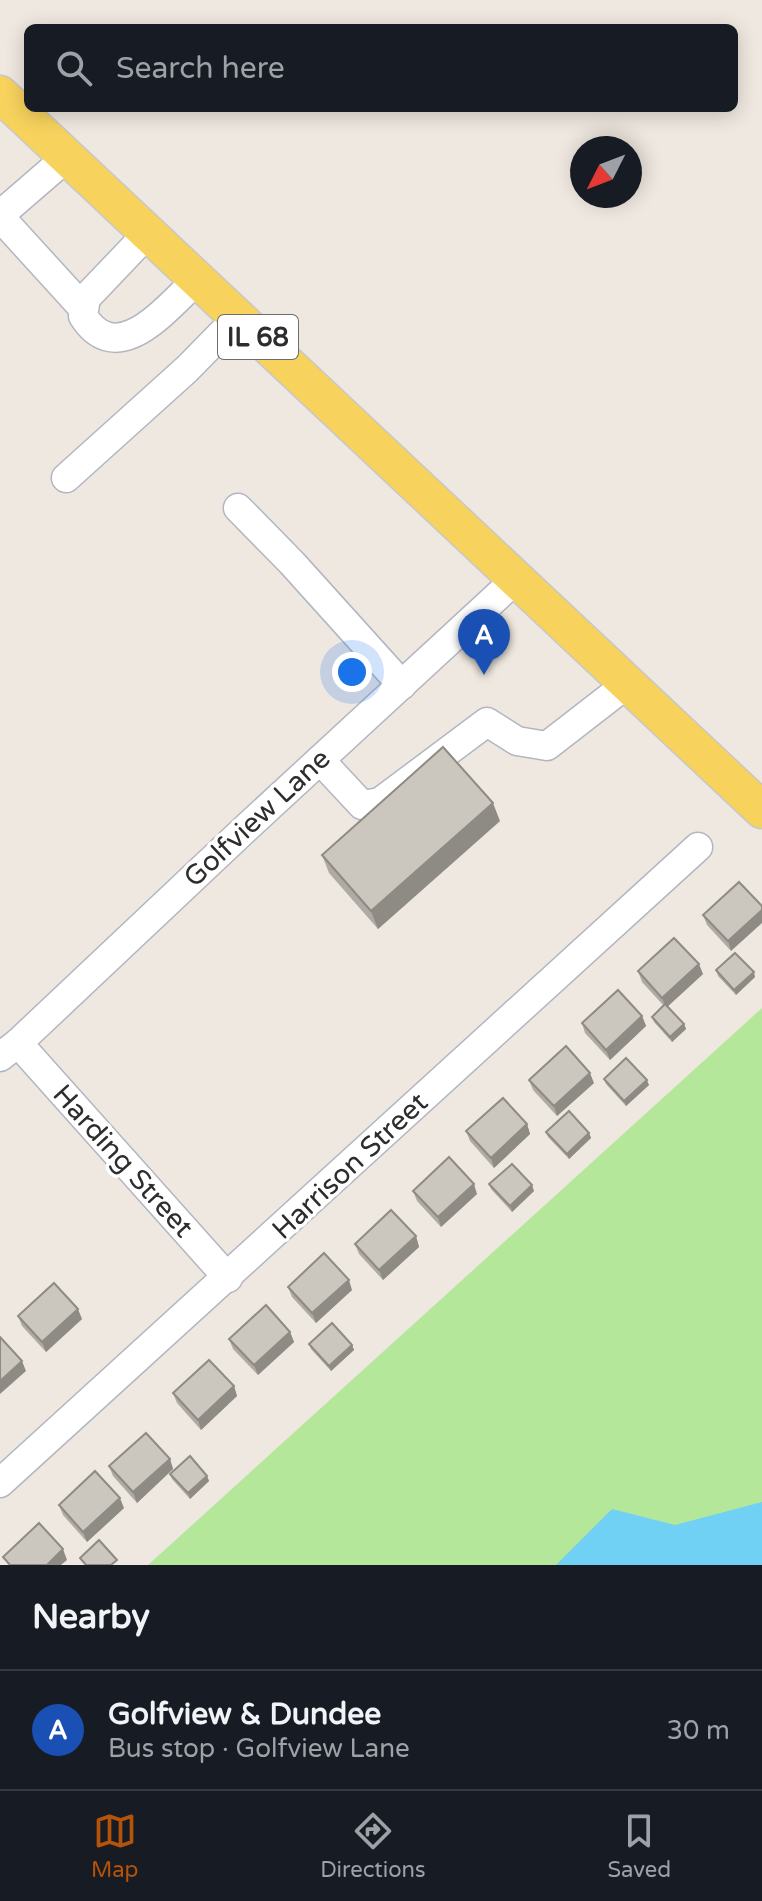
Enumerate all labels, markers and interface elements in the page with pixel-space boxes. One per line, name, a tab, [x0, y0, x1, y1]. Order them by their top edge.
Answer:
search box	[24, 24, 738, 112]
icon: search	[52, 46, 96, 90]
text: Search here	[116, 50, 285, 87]
north arrow	[570, 136, 642, 208]
road number: IL 68	[218, 315, 298, 359]
pin: A	[458, 609, 510, 675]
your location	[332, 652, 372, 692]
street label: Golfview Lane	[177, 742, 337, 894]
street label: Harding Street	[46, 1078, 201, 1245]
street label: Harrison Street	[265, 1085, 435, 1247]
text: Nearby	[32, 1597, 150, 1638]
text: Golfview & Dundee	[108, 1696, 381, 1733]
text: A	[48, 1715, 68, 1746]
text: 30 m	[667, 1715, 730, 1746]
text: Bus stop · Golfview Lane	[108, 1733, 410, 1764]
tab: Map	[91, 1809, 138, 1883]
tab: Directions	[320, 1809, 426, 1883]
tab: Saved	[607, 1809, 671, 1883]

